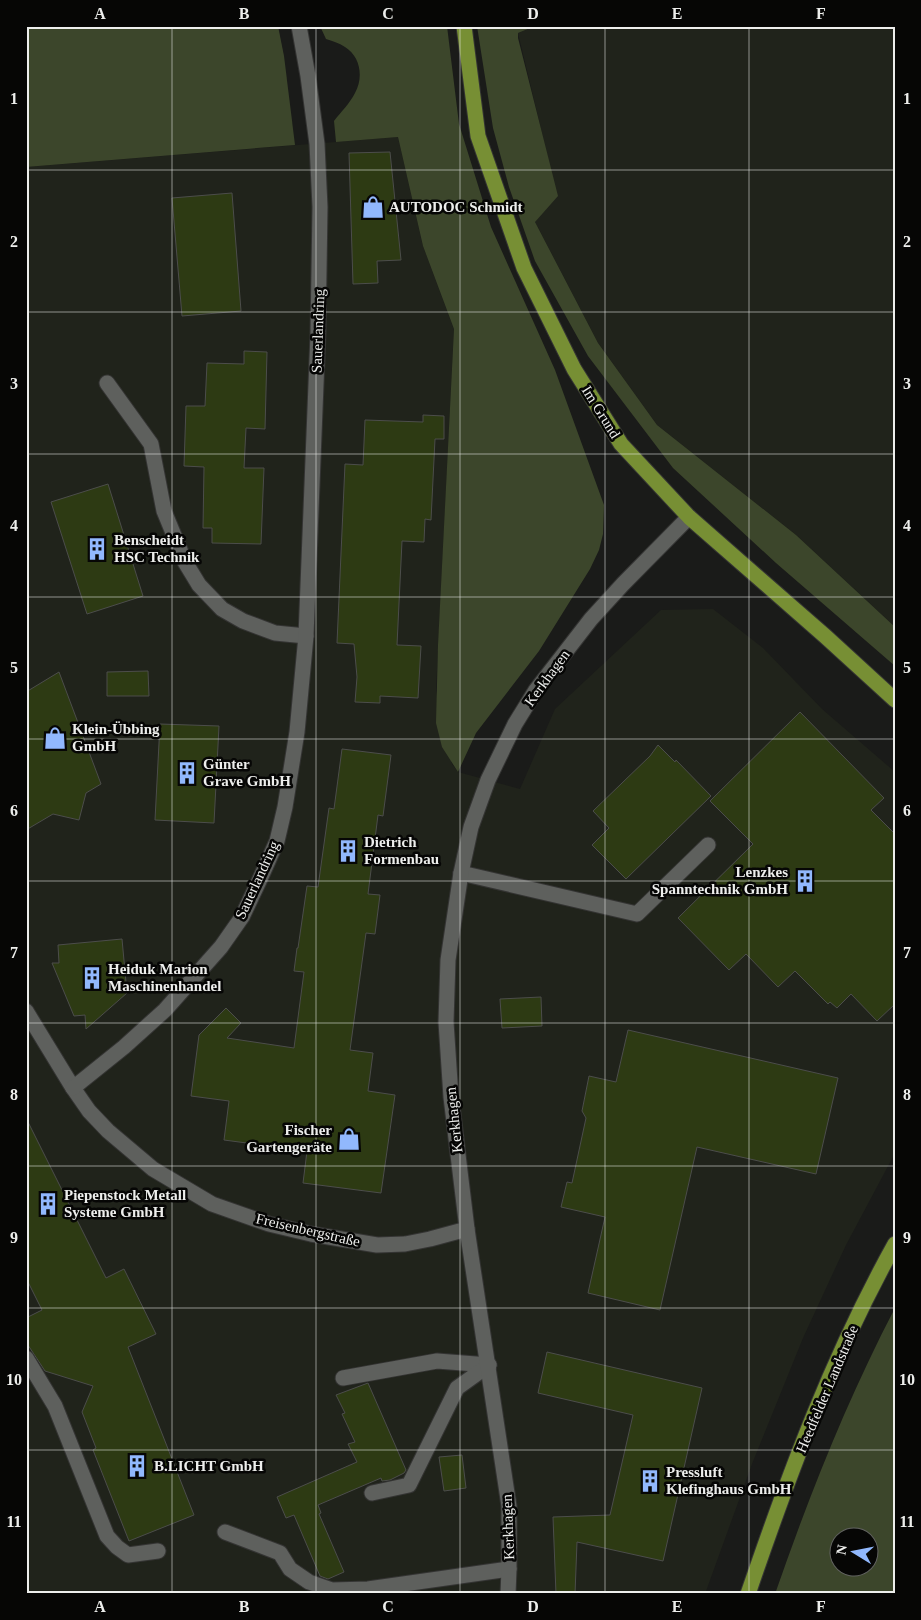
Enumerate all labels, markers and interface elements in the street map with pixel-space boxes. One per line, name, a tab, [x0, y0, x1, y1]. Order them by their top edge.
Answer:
text: A	[94, 5, 106, 22]
text: B	[239, 5, 250, 22]
text: C	[382, 5, 394, 22]
text: D	[527, 5, 539, 22]
text: E	[672, 5, 682, 22]
text: F	[816, 5, 826, 22]
text: 1	[10, 90, 18, 107]
text: 1	[903, 90, 911, 107]
shop icon: AUTODOC Schmidt	[360, 194, 386, 220]
place label: AUTODOC Schmidt	[389, 199, 523, 215]
text: 2	[10, 233, 18, 250]
text: 2	[903, 233, 911, 250]
street label: Sauerlandring	[309, 288, 327, 373]
text: 3	[10, 375, 18, 392]
text: 3	[903, 375, 911, 392]
street label: Im Grund	[579, 383, 624, 442]
text: 4	[10, 517, 18, 534]
text: 4	[903, 517, 911, 534]
place label: Benscheidt HSC Technik	[114, 532, 200, 565]
building icon: Benscheidt HSC Technik	[84, 536, 110, 562]
street label: Kerkhagen	[521, 646, 573, 709]
text: 5	[10, 659, 18, 676]
text: 5	[903, 659, 911, 676]
place label: Klein-Übbing GmbH	[72, 721, 160, 754]
shop icon: Klein-Übbing GmbH	[42, 725, 68, 751]
place label: Günter Grave GmbH	[203, 756, 291, 789]
building icon: Günter Grave GmbH	[174, 760, 200, 786]
text: 6	[10, 802, 18, 819]
text: 6	[903, 802, 911, 819]
place label: Dietrich Formenbau	[364, 834, 439, 867]
street label: Sauerlandring	[232, 838, 282, 922]
building icon: Dietrich Formenbau	[335, 838, 361, 864]
place label: Lenzkes Spanntechnik GmbH	[652, 864, 788, 897]
building icon: Lenzkes Spanntechnik GmbH	[792, 868, 818, 894]
text: 7	[10, 944, 18, 961]
text: 7	[903, 944, 911, 961]
place label: Heiduk Marion Maschinenhandel	[108, 961, 221, 994]
building icon: Heiduk Marion Maschinenhandel	[79, 965, 105, 991]
text: 8	[10, 1086, 18, 1103]
street label: Kerkhagen	[443, 1086, 465, 1154]
text: 8	[903, 1086, 911, 1103]
place label: Fischer Gartengeräte	[246, 1122, 332, 1155]
shop icon: Fischer Gartengeräte	[336, 1126, 362, 1152]
place label: Piepenstock Metall Systeme GmbH	[64, 1187, 186, 1220]
building icon: Piepenstock Metall Systeme GmbH	[35, 1191, 61, 1217]
street label: Freisenbergstraße	[254, 1210, 362, 1250]
text: 9	[10, 1229, 18, 1246]
text: 9	[903, 1229, 911, 1246]
street label: Heedfelder Landstraße	[793, 1323, 861, 1455]
text: 10	[6, 1371, 22, 1388]
text: 10	[899, 1371, 915, 1388]
building icon: B.LICHT GmbH	[124, 1453, 150, 1479]
place label: B.LICHT GmbH	[154, 1458, 264, 1474]
place label: Pressluft Klefinghaus GmbH	[666, 1464, 792, 1497]
building icon: Pressluft Klefinghaus GmbH	[637, 1468, 663, 1494]
street label: Kerkhagen	[499, 1493, 517, 1560]
text: 11	[6, 1513, 22, 1530]
text: 11	[899, 1513, 915, 1530]
north arrow	[828, 1528, 878, 1578]
text: N	[833, 1544, 850, 1556]
text: A	[94, 1598, 106, 1615]
text: B	[239, 1598, 250, 1615]
text: C	[382, 1598, 394, 1615]
text: D	[527, 1598, 539, 1615]
text: E	[672, 1598, 682, 1615]
text: F	[816, 1598, 826, 1615]

